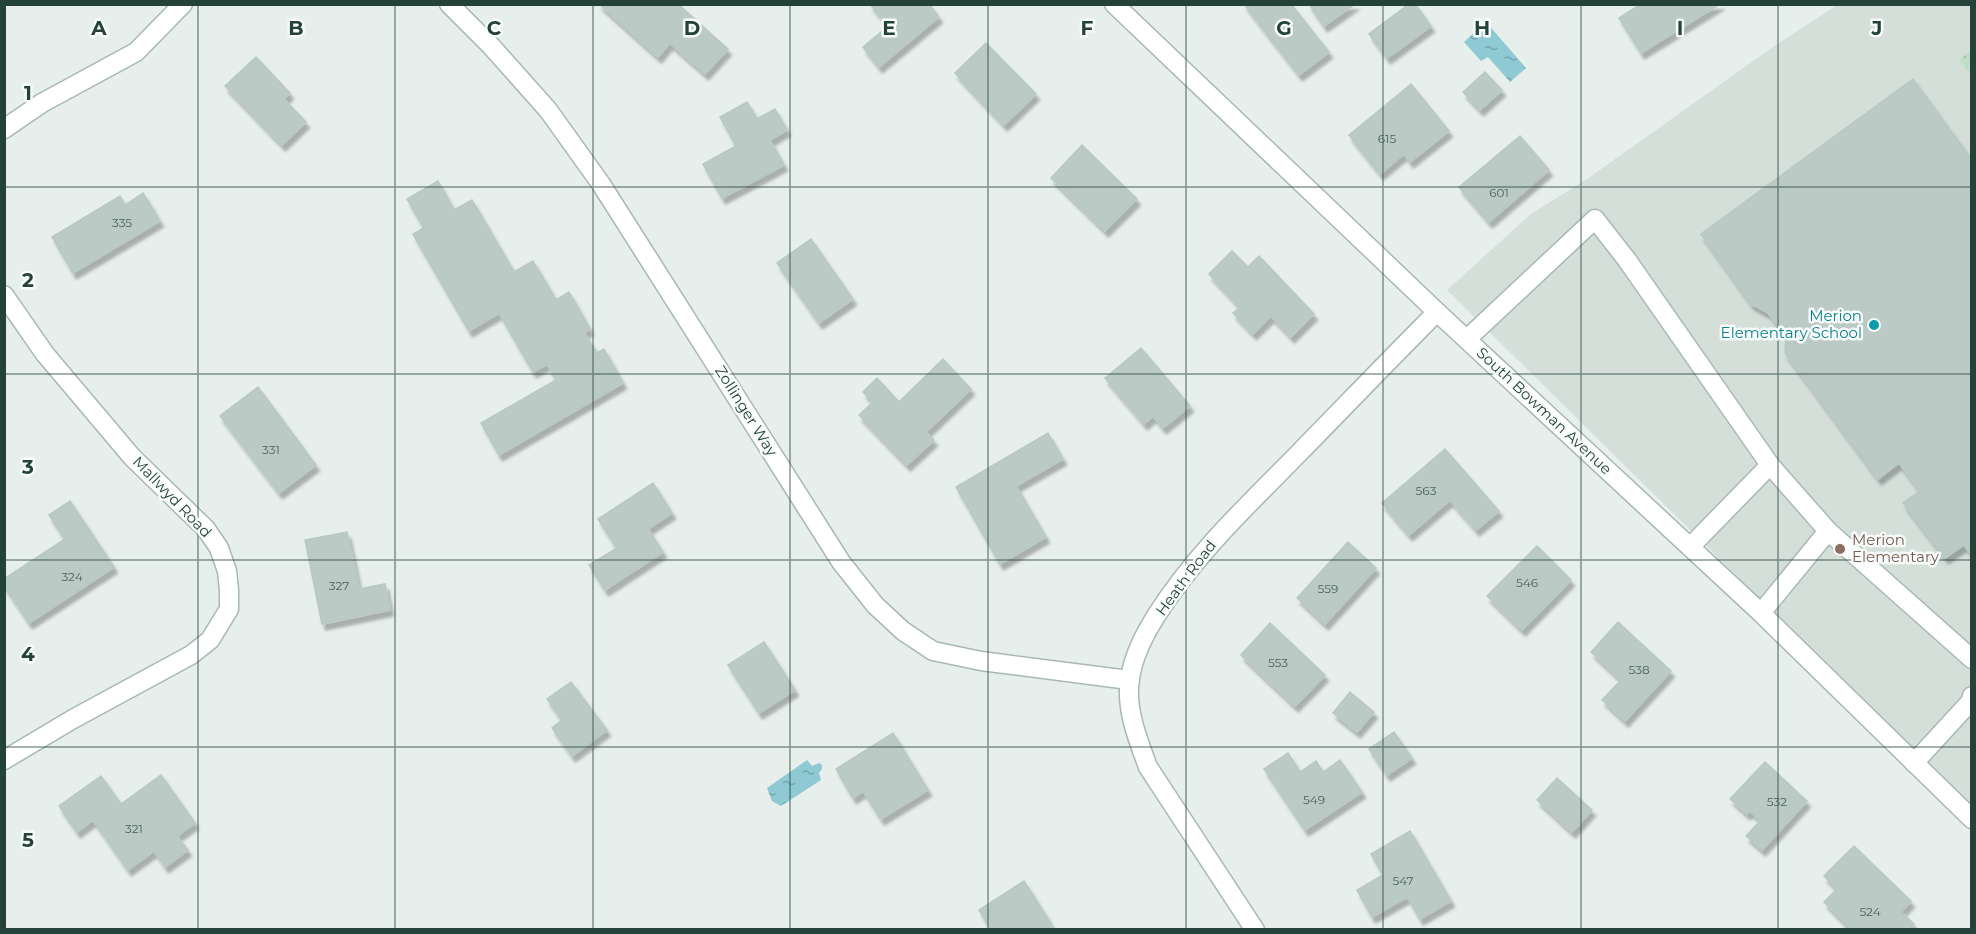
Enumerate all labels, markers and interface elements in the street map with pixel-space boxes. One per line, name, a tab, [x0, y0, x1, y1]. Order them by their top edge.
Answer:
text: A	[90, 16, 107, 40]
text: B	[288, 16, 304, 40]
text: C	[487, 16, 502, 40]
text: D	[684, 16, 700, 40]
text: E	[882, 16, 896, 40]
text: F	[1081, 16, 1094, 40]
text: G	[1276, 16, 1292, 40]
text: H	[1474, 16, 1490, 40]
text: I	[1677, 16, 1683, 40]
text: J	[1871, 16, 1882, 40]
text: 1	[24, 81, 32, 105]
house number: 615	[1378, 131, 1396, 146]
house number: 601	[1489, 185, 1509, 200]
house number: 335	[112, 215, 132, 230]
text: 2	[22, 268, 34, 292]
place label: Merion Elementary School	[1721, 306, 1862, 342]
marker: Merion Elementary School	[1867, 318, 1881, 332]
street label: South Bowman Avenue	[1473, 343, 1616, 478]
street label: Zollinger Way	[711, 362, 782, 460]
house number: 331	[262, 442, 280, 457]
street label: Mallwyd Road	[129, 452, 216, 541]
text: 3	[21, 455, 34, 479]
house number: 563	[1416, 483, 1437, 498]
place label: Merion Elementary	[1852, 530, 1940, 566]
street label: Heath Road	[1151, 536, 1220, 619]
marker: Merion Elementary	[1833, 542, 1847, 556]
house number: 324	[61, 569, 83, 584]
house number: 546	[1516, 575, 1538, 590]
house number: 327	[329, 578, 349, 593]
house number: 559	[1318, 581, 1338, 596]
text: 4	[21, 642, 35, 666]
house number: 553	[1268, 655, 1288, 670]
house number: 538	[1628, 662, 1650, 677]
house number: 549	[1303, 792, 1325, 807]
house number: 532	[1767, 794, 1787, 809]
house number: 321	[125, 821, 143, 836]
text: 5	[22, 828, 34, 852]
house number: 547	[1392, 873, 1414, 888]
house number: 524	[1859, 904, 1881, 919]

